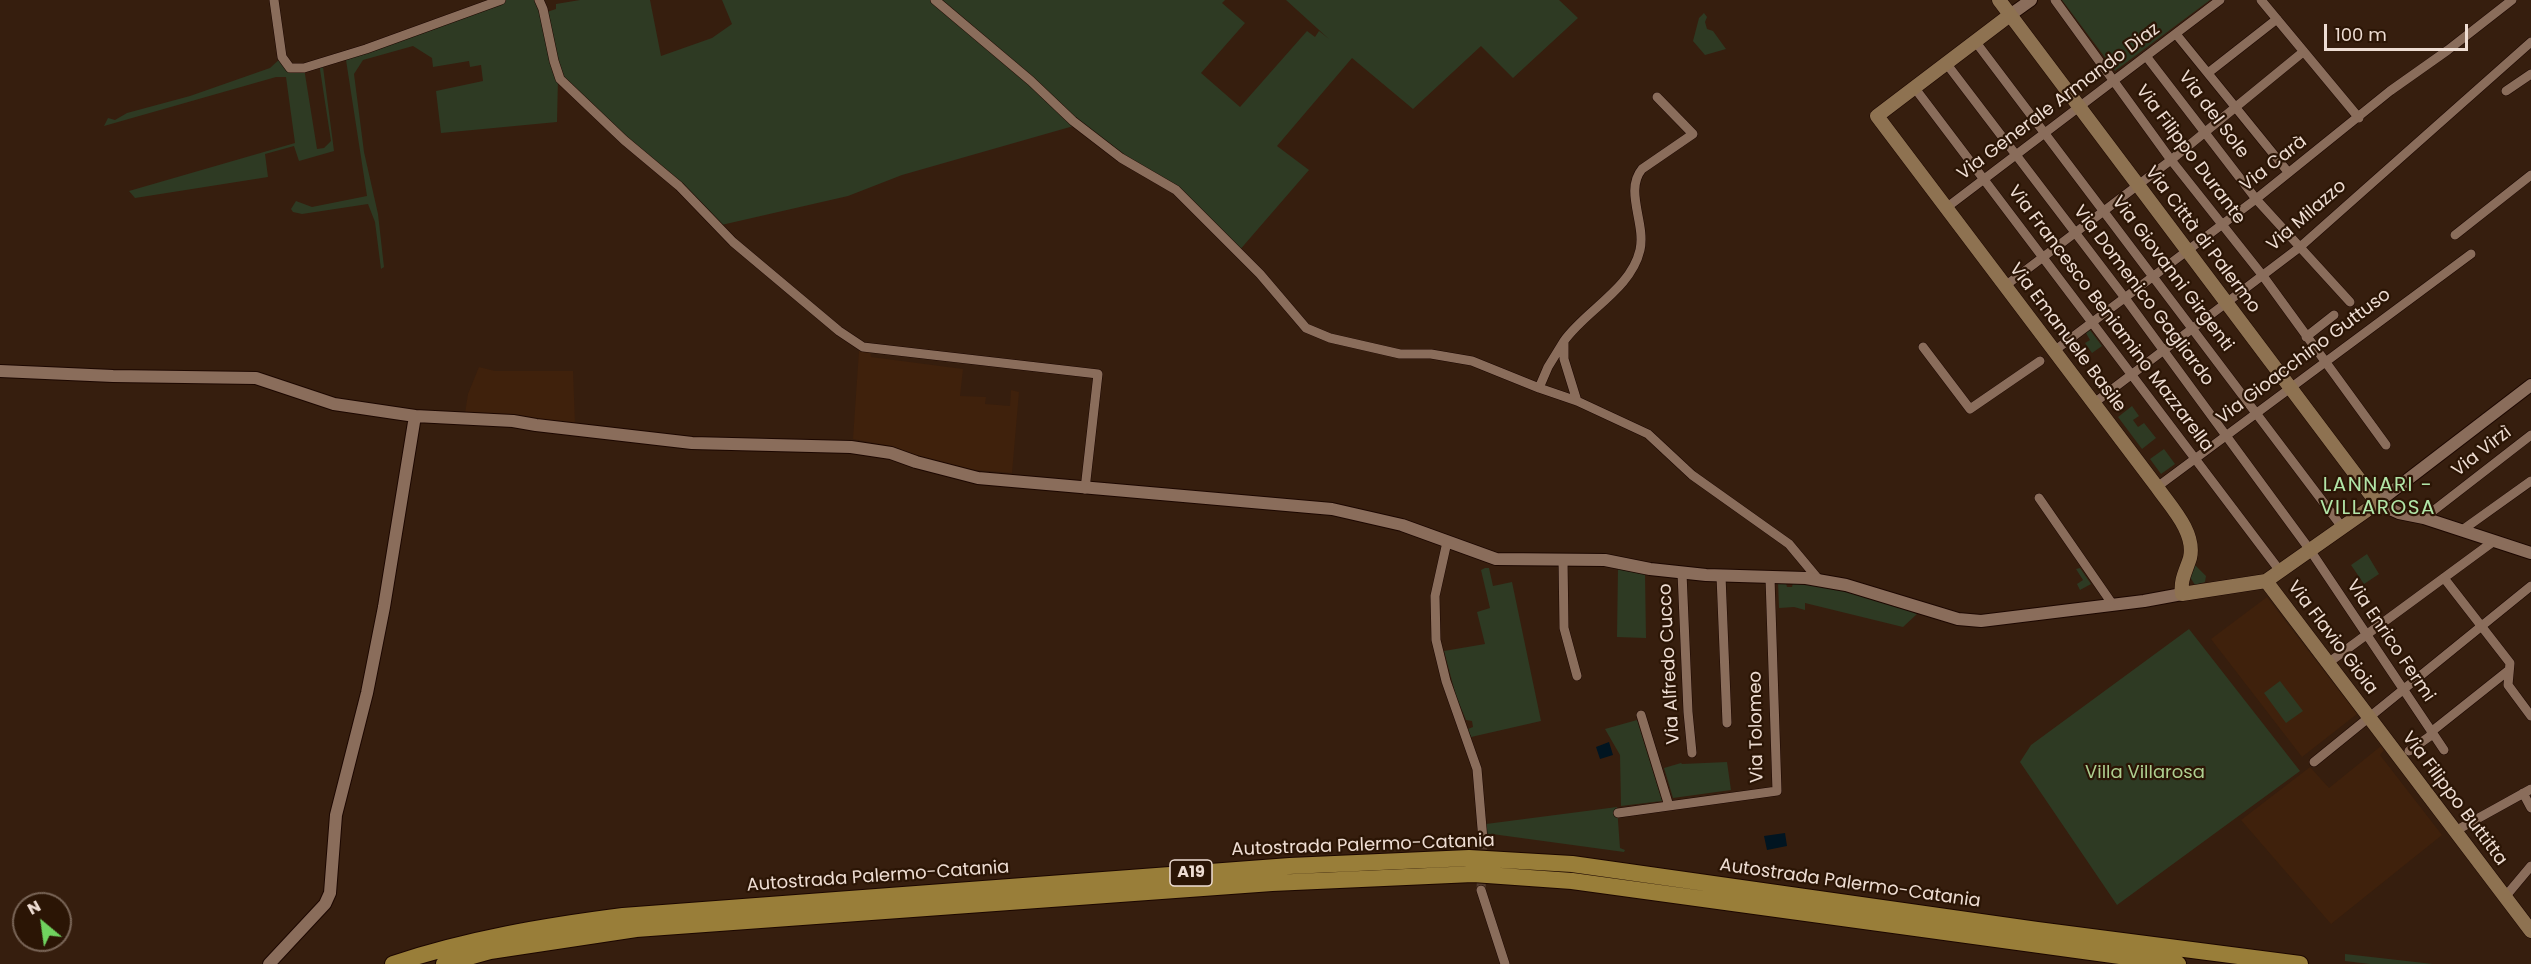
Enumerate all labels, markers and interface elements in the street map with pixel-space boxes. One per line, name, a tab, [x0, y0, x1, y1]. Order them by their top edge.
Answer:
scale bar	[2327, 12, 2471, 50]
street label: Via Generale Armando Diaz	[1954, 19, 2164, 185]
text: 100 m	[2335, 22, 2387, 47]
street label: Via del Sole	[2173, 67, 2253, 163]
street label: Via Filippo Durante	[2131, 81, 2249, 229]
street label: Via Carà	[2236, 131, 2312, 197]
street label: Via Città di Palermo	[2140, 162, 2264, 318]
street label: Via Milazzo	[2263, 176, 2351, 256]
street label: Via Francesco Beniamino Mazzarella	[2003, 182, 2217, 456]
street label: Via Giovanni Girgenti	[2106, 192, 2238, 356]
street label: Via Domenico Gagliardo	[2068, 201, 2218, 391]
street label: Via Emanuele Basile	[2004, 259, 2130, 417]
street label: Via Gioacchino Guttuso	[2213, 284, 2395, 430]
street label: Via Virzì	[2448, 422, 2516, 482]
district label: LANNARI - VILLAROSA	[2320, 474, 2436, 521]
street label: Via Enrico Fermi	[2341, 576, 2439, 706]
street label: Via Flavio Gioia	[2282, 577, 2382, 699]
street label: Via Alfredo Cucco	[1655, 583, 1685, 745]
street label: Via Tolomeo	[1745, 671, 1769, 783]
street label: Via Filippo Buttitta	[2397, 728, 2511, 870]
park label: Villa Villarosa	[2085, 762, 2205, 784]
street label: Autostrada Palermo-Catania	[1231, 831, 1495, 861]
street label: Autostrada Palermo-Catania	[1718, 855, 1982, 913]
street label: Autostrada Palermo-Catania	[746, 857, 1010, 897]
road number: A19	[1170, 860, 1212, 886]
north arrow	[12, 892, 72, 952]
text: N	[23, 895, 45, 921]

